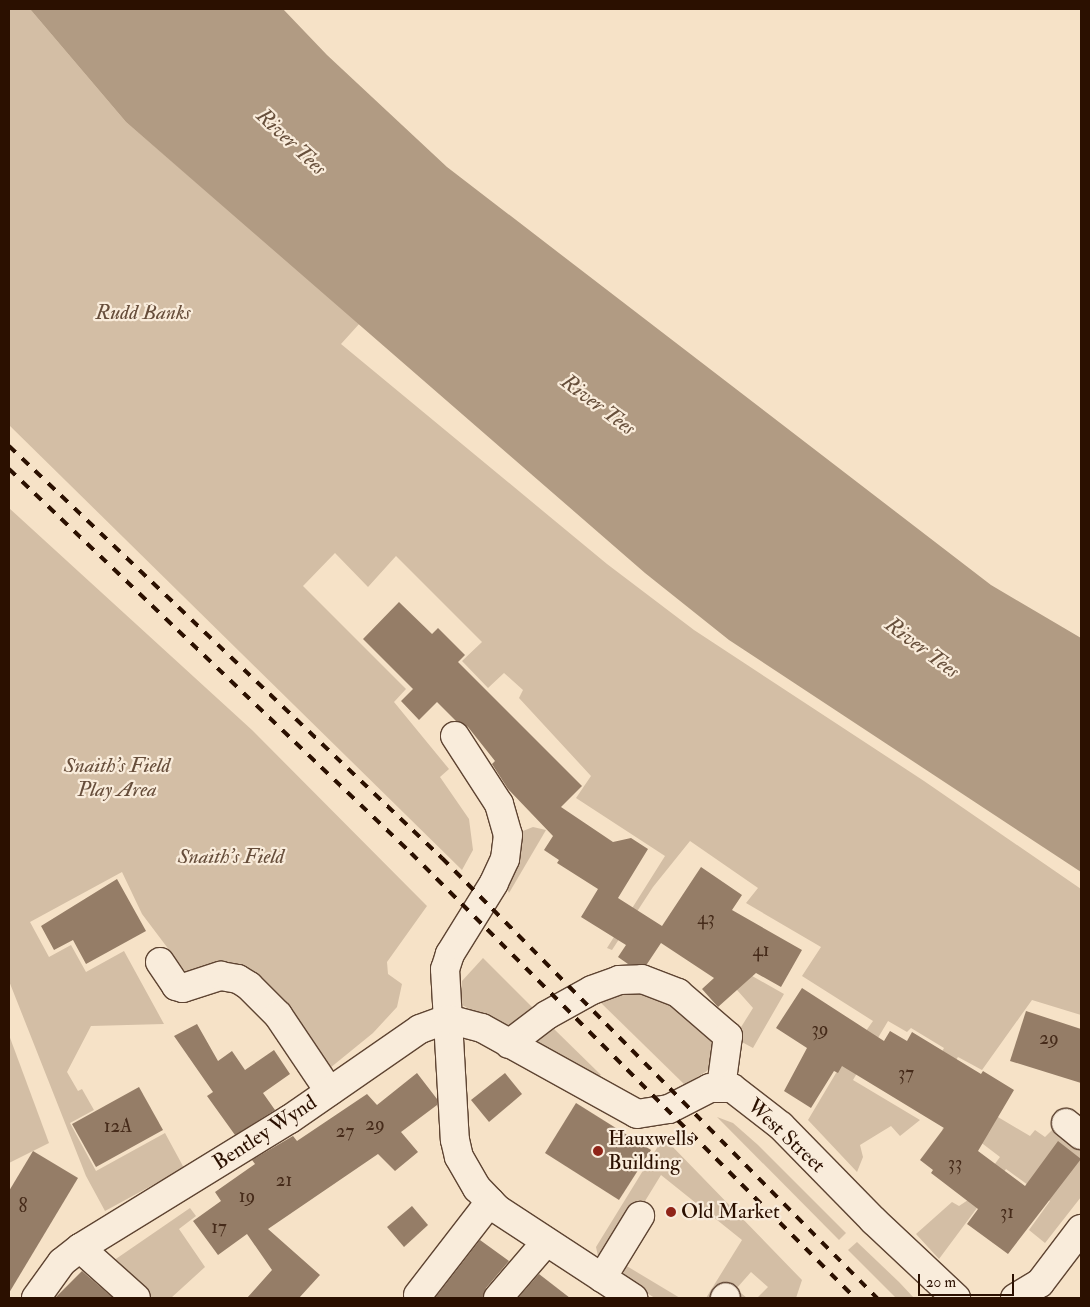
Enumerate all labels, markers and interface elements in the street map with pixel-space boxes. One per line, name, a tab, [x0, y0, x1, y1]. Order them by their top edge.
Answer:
water label: River Tees	[250, 103, 332, 181]
park label: Rudd Banks	[96, 300, 190, 326]
water label: River Tees	[556, 369, 640, 441]
water label: River Tees	[880, 612, 964, 684]
park label: Snaith's Field Play Area	[64, 753, 170, 803]
park label: Snaith's Field	[178, 844, 284, 870]
house number: 43	[697, 908, 715, 930]
house number: 41	[752, 940, 770, 962]
house number: 39	[811, 1019, 829, 1041]
house number: 29	[1039, 1028, 1059, 1050]
house number: 37	[898, 1063, 914, 1085]
street label: Bentley Wynd	[208, 1090, 322, 1176]
street label: West Street	[742, 1094, 830, 1178]
house number: 29	[365, 1114, 385, 1136]
house number: 12A	[104, 1116, 132, 1138]
house number: 27	[336, 1121, 354, 1143]
place label: Hauxwells Building	[608, 1126, 694, 1176]
marker: Hauxwells Building	[592, 1145, 604, 1157]
house number: 33	[948, 1153, 962, 1175]
house number: 21	[276, 1170, 292, 1192]
house number: 19	[239, 1186, 255, 1208]
house number: 8	[19, 1196, 27, 1218]
place label: Old Market	[681, 1199, 780, 1225]
house number: 31	[1000, 1202, 1014, 1224]
marker: Old Market	[665, 1206, 677, 1218]
house number: 17	[211, 1217, 227, 1239]
scale bar	[920, 1264, 1016, 1296]
text: 20 m	[926, 1273, 956, 1292]

